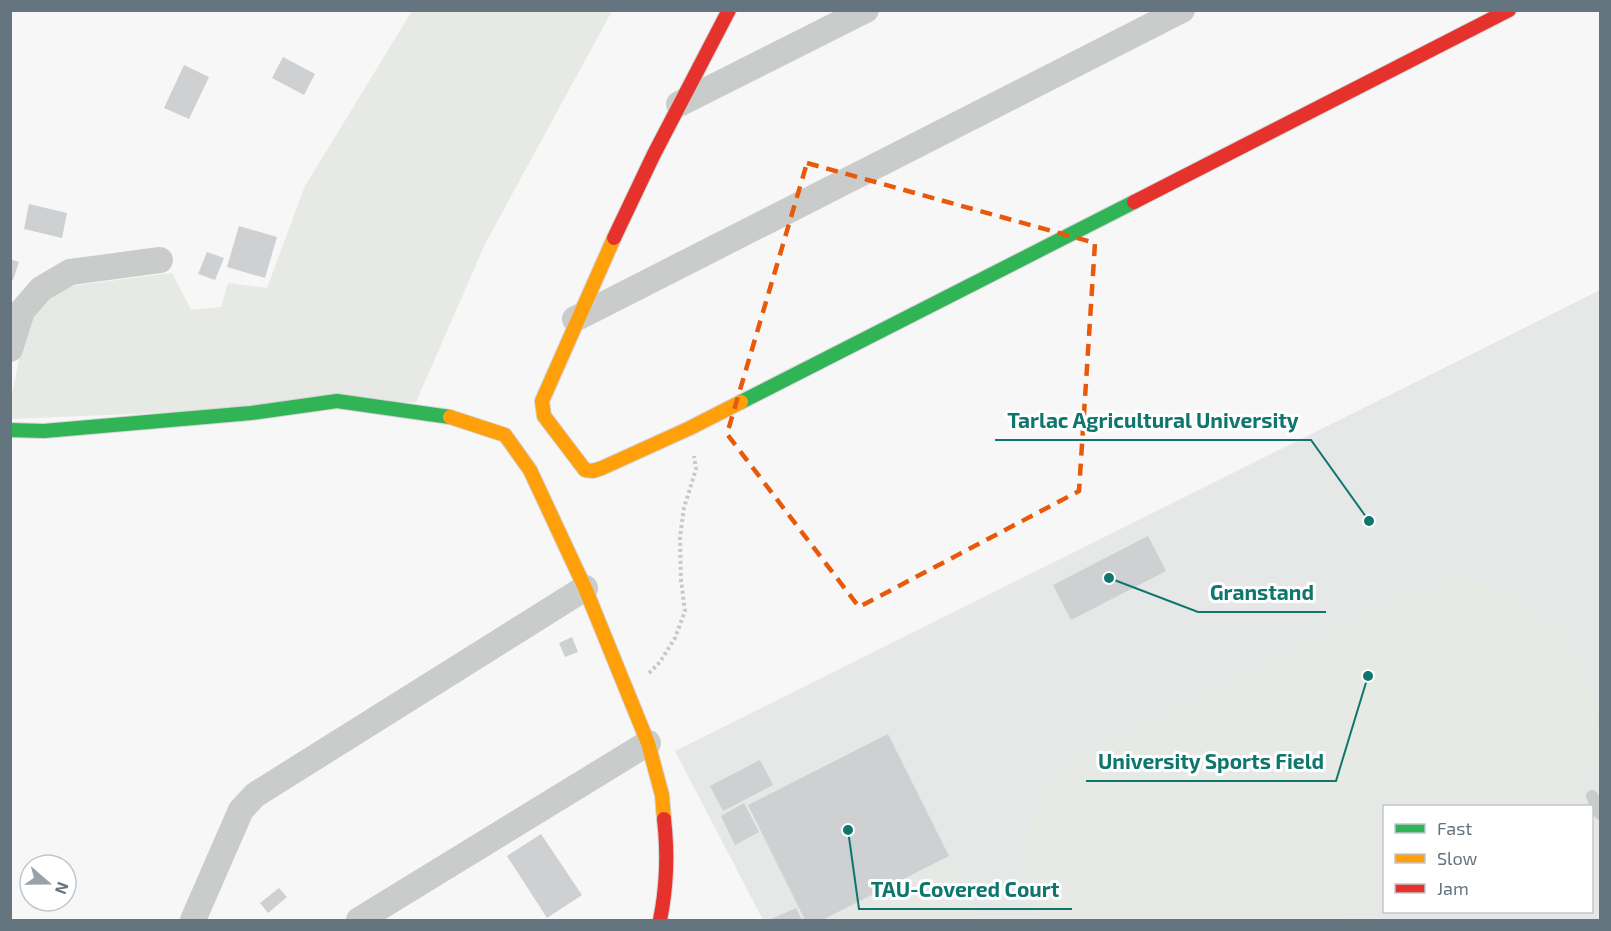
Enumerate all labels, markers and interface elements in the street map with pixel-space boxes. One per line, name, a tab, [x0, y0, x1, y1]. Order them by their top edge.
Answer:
callout: Tarlac Agricultural University	[995, 401, 1311, 440]
text: Tarlac Agricultural University	[1007, 407, 1299, 433]
callout: Granstand	[1198, 573, 1326, 612]
text: Granstand	[1210, 579, 1314, 604]
callout: University Sports Field	[1086, 742, 1336, 781]
text: University Sports Field	[1098, 748, 1324, 774]
legend	[1383, 805, 1593, 913]
text: Fast	[1437, 817, 1472, 839]
text: Slow	[1437, 847, 1478, 869]
north arrow	[18, 853, 78, 913]
callout: TAU-Covered Court	[859, 870, 1072, 909]
text: TAU-Covered Court	[871, 876, 1060, 901]
text: Jam	[1437, 877, 1469, 899]
text: N	[52, 880, 73, 897]

